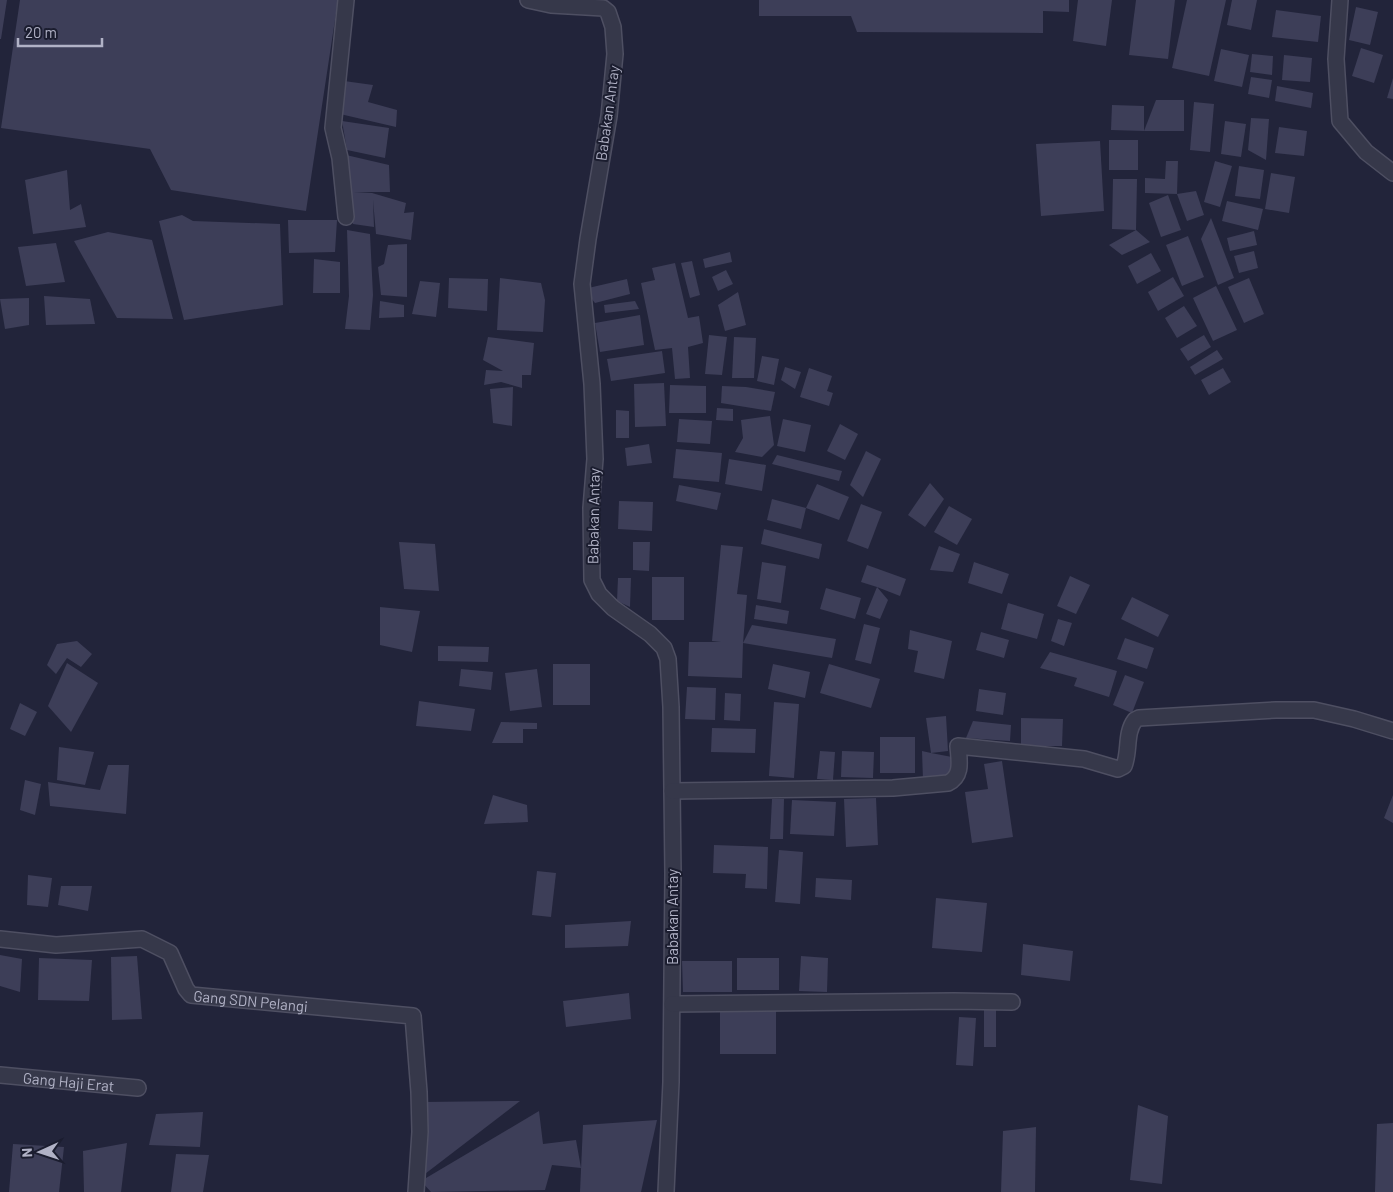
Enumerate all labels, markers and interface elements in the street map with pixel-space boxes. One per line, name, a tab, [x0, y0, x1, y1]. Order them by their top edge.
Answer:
scale bar	[18, 15, 101, 47]
text: 20 m	[25, 23, 57, 41]
street label: Babakan Antay	[591, 64, 623, 162]
street label: Babakan Antay	[583, 468, 603, 564]
street label: Babakan Antay	[663, 869, 681, 965]
street label: Gang SDN Pelangi	[193, 986, 309, 1015]
street label: Gang Haji Erat	[22, 1068, 115, 1095]
north arrow	[15, 1127, 65, 1177]
text: N	[18, 1148, 35, 1158]

